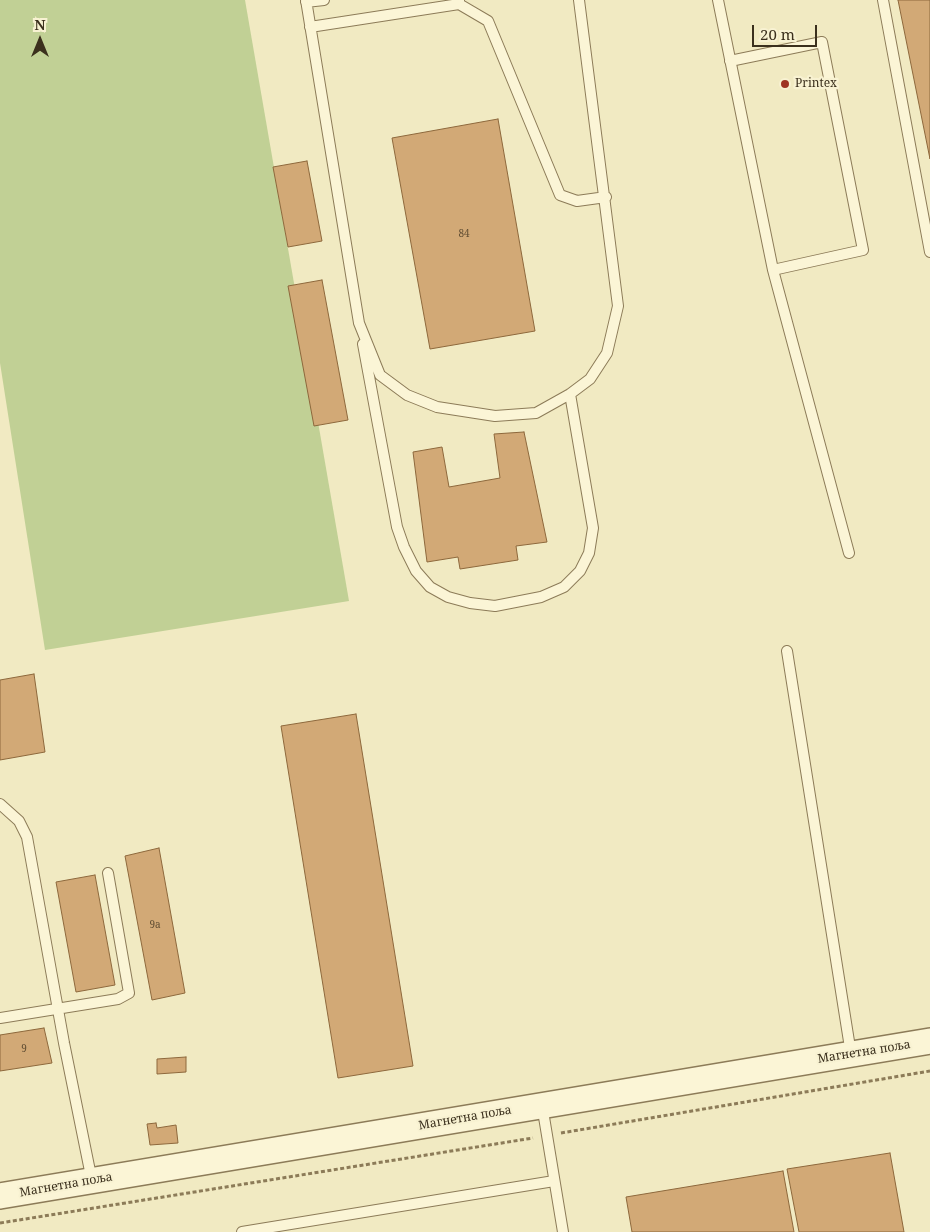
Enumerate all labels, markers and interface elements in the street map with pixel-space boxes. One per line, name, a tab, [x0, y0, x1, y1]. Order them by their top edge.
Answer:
north arrow	[15, 15, 65, 65]
text: N	[34, 15, 46, 34]
scale bar	[755, 15, 820, 47]
text: 20 m	[760, 24, 795, 44]
place label: Printex	[795, 77, 837, 91]
marker: Printex	[779, 78, 791, 90]
house number: 84	[458, 228, 470, 240]
house number: 9a	[149, 919, 161, 931]
street label: Магнетна поља	[816, 1038, 912, 1066]
house number: 9	[21, 1043, 27, 1055]
street label: Магнетна поља	[417, 1103, 513, 1133]
street label: Магнетна поља	[18, 1170, 114, 1200]

